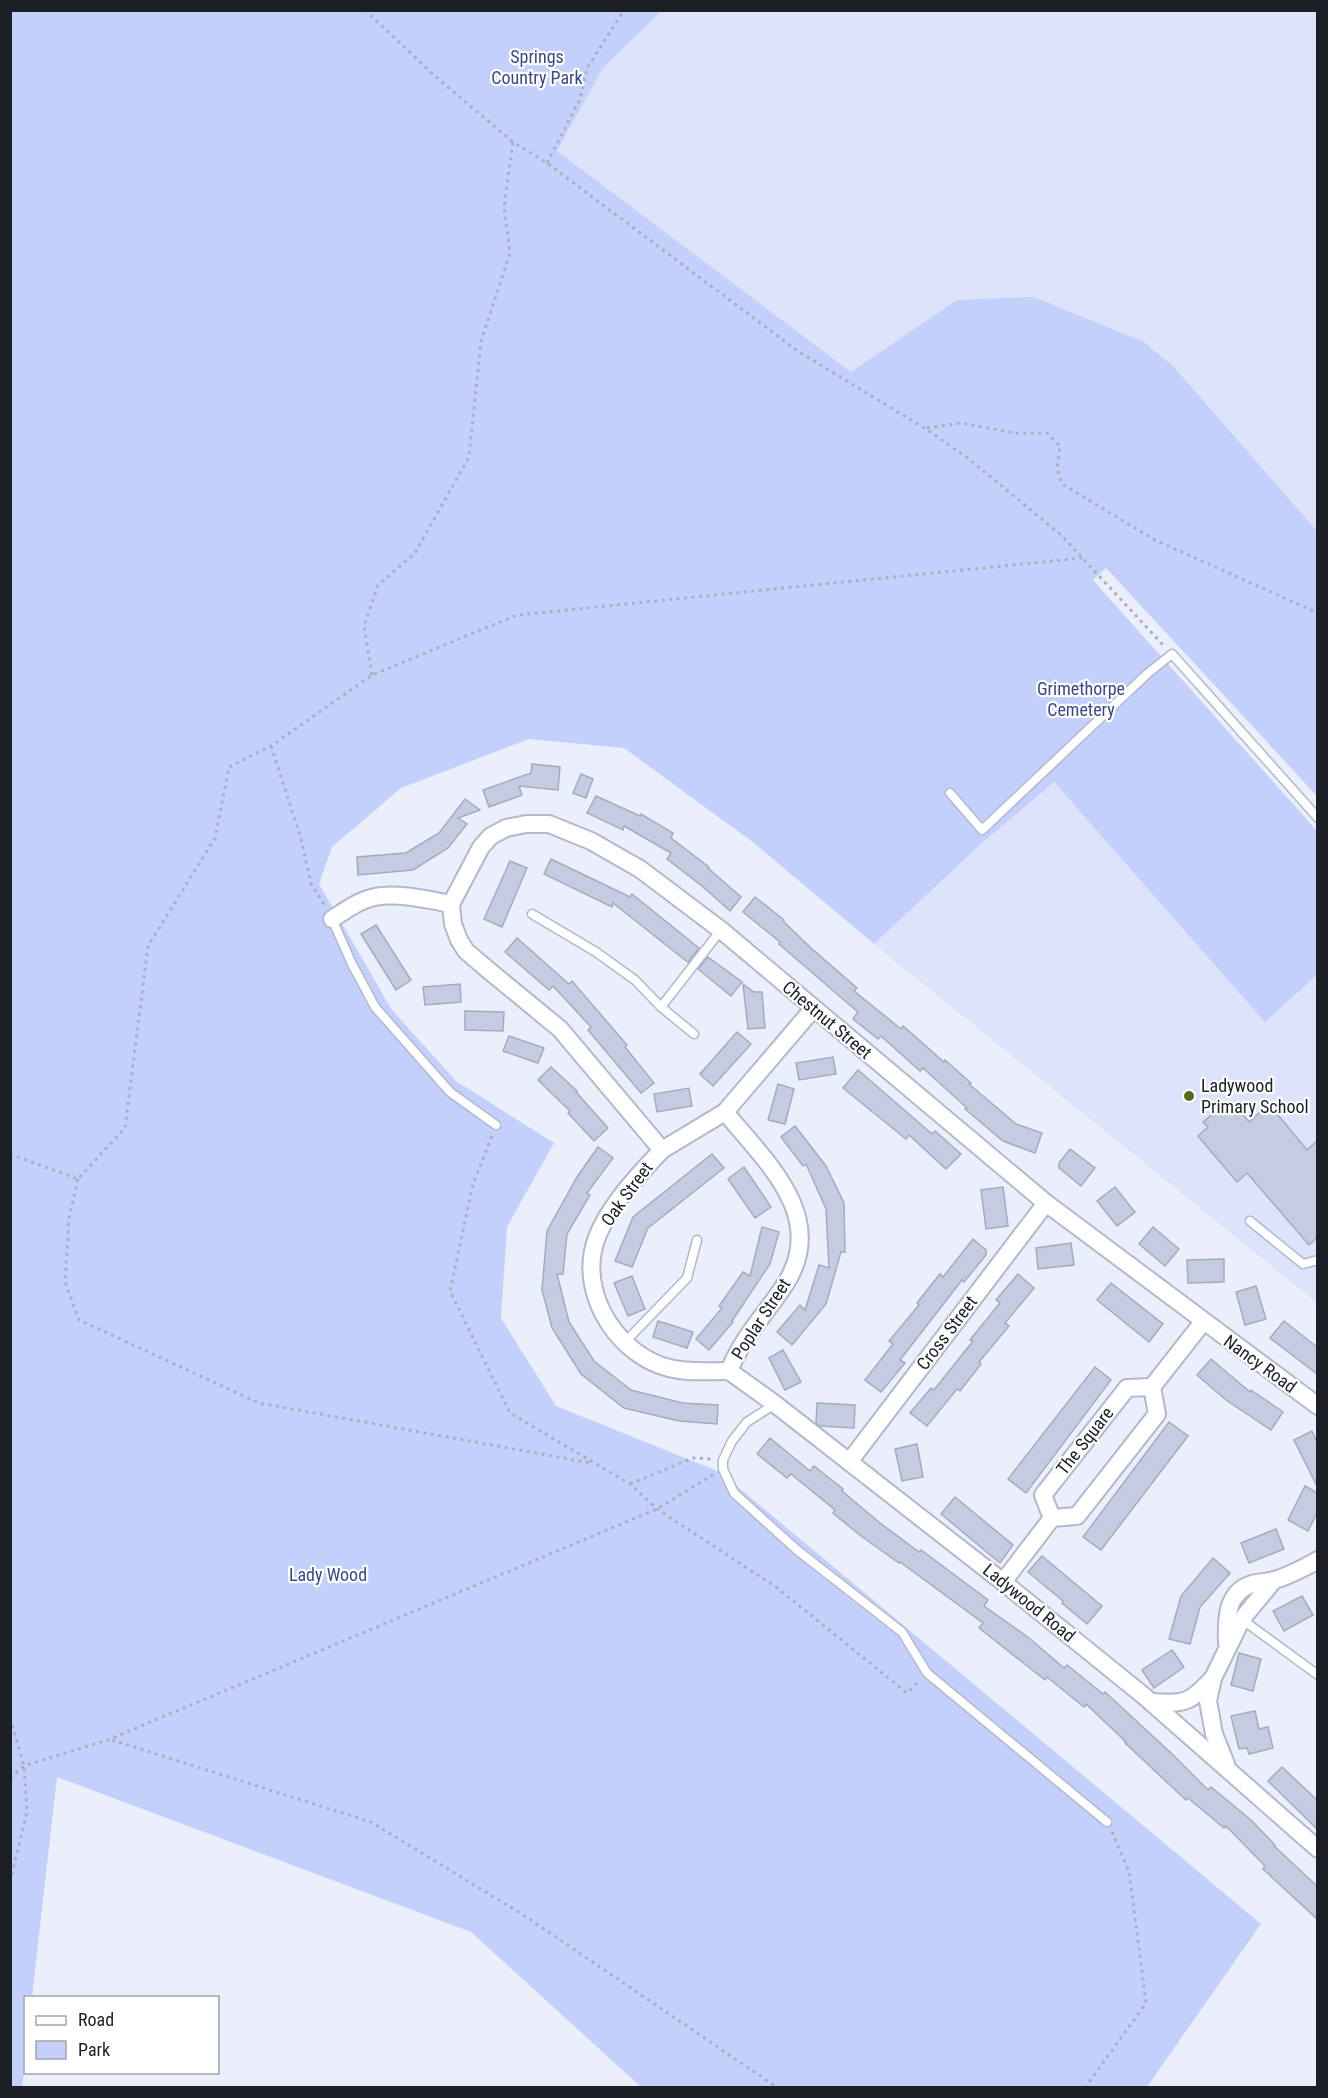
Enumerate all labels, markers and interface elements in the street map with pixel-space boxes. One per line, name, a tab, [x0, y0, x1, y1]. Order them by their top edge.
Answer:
park label: Springs Country Park	[491, 46, 583, 88]
park label: Grimethorpe Cemetery	[1037, 678, 1125, 720]
street label: Chestnut Street	[778, 976, 876, 1063]
place label: Ladywood Primary School	[1201, 1075, 1309, 1117]
marker: Ladywood Primary School	[1182, 1089, 1196, 1103]
street label: Oak Street	[596, 1158, 657, 1230]
street label: Poplar Street	[727, 1274, 795, 1363]
street label: Cross Street	[912, 1292, 981, 1374]
street label: Nancy Road	[1220, 1330, 1301, 1397]
street label: The Square	[1052, 1403, 1118, 1479]
street label: Ladywood Road	[979, 1559, 1080, 1646]
park label: Lady Wood	[289, 1564, 367, 1585]
legend	[24, 1996, 219, 2074]
text: Road	[78, 2009, 114, 2030]
text: Park	[78, 2039, 110, 2060]

